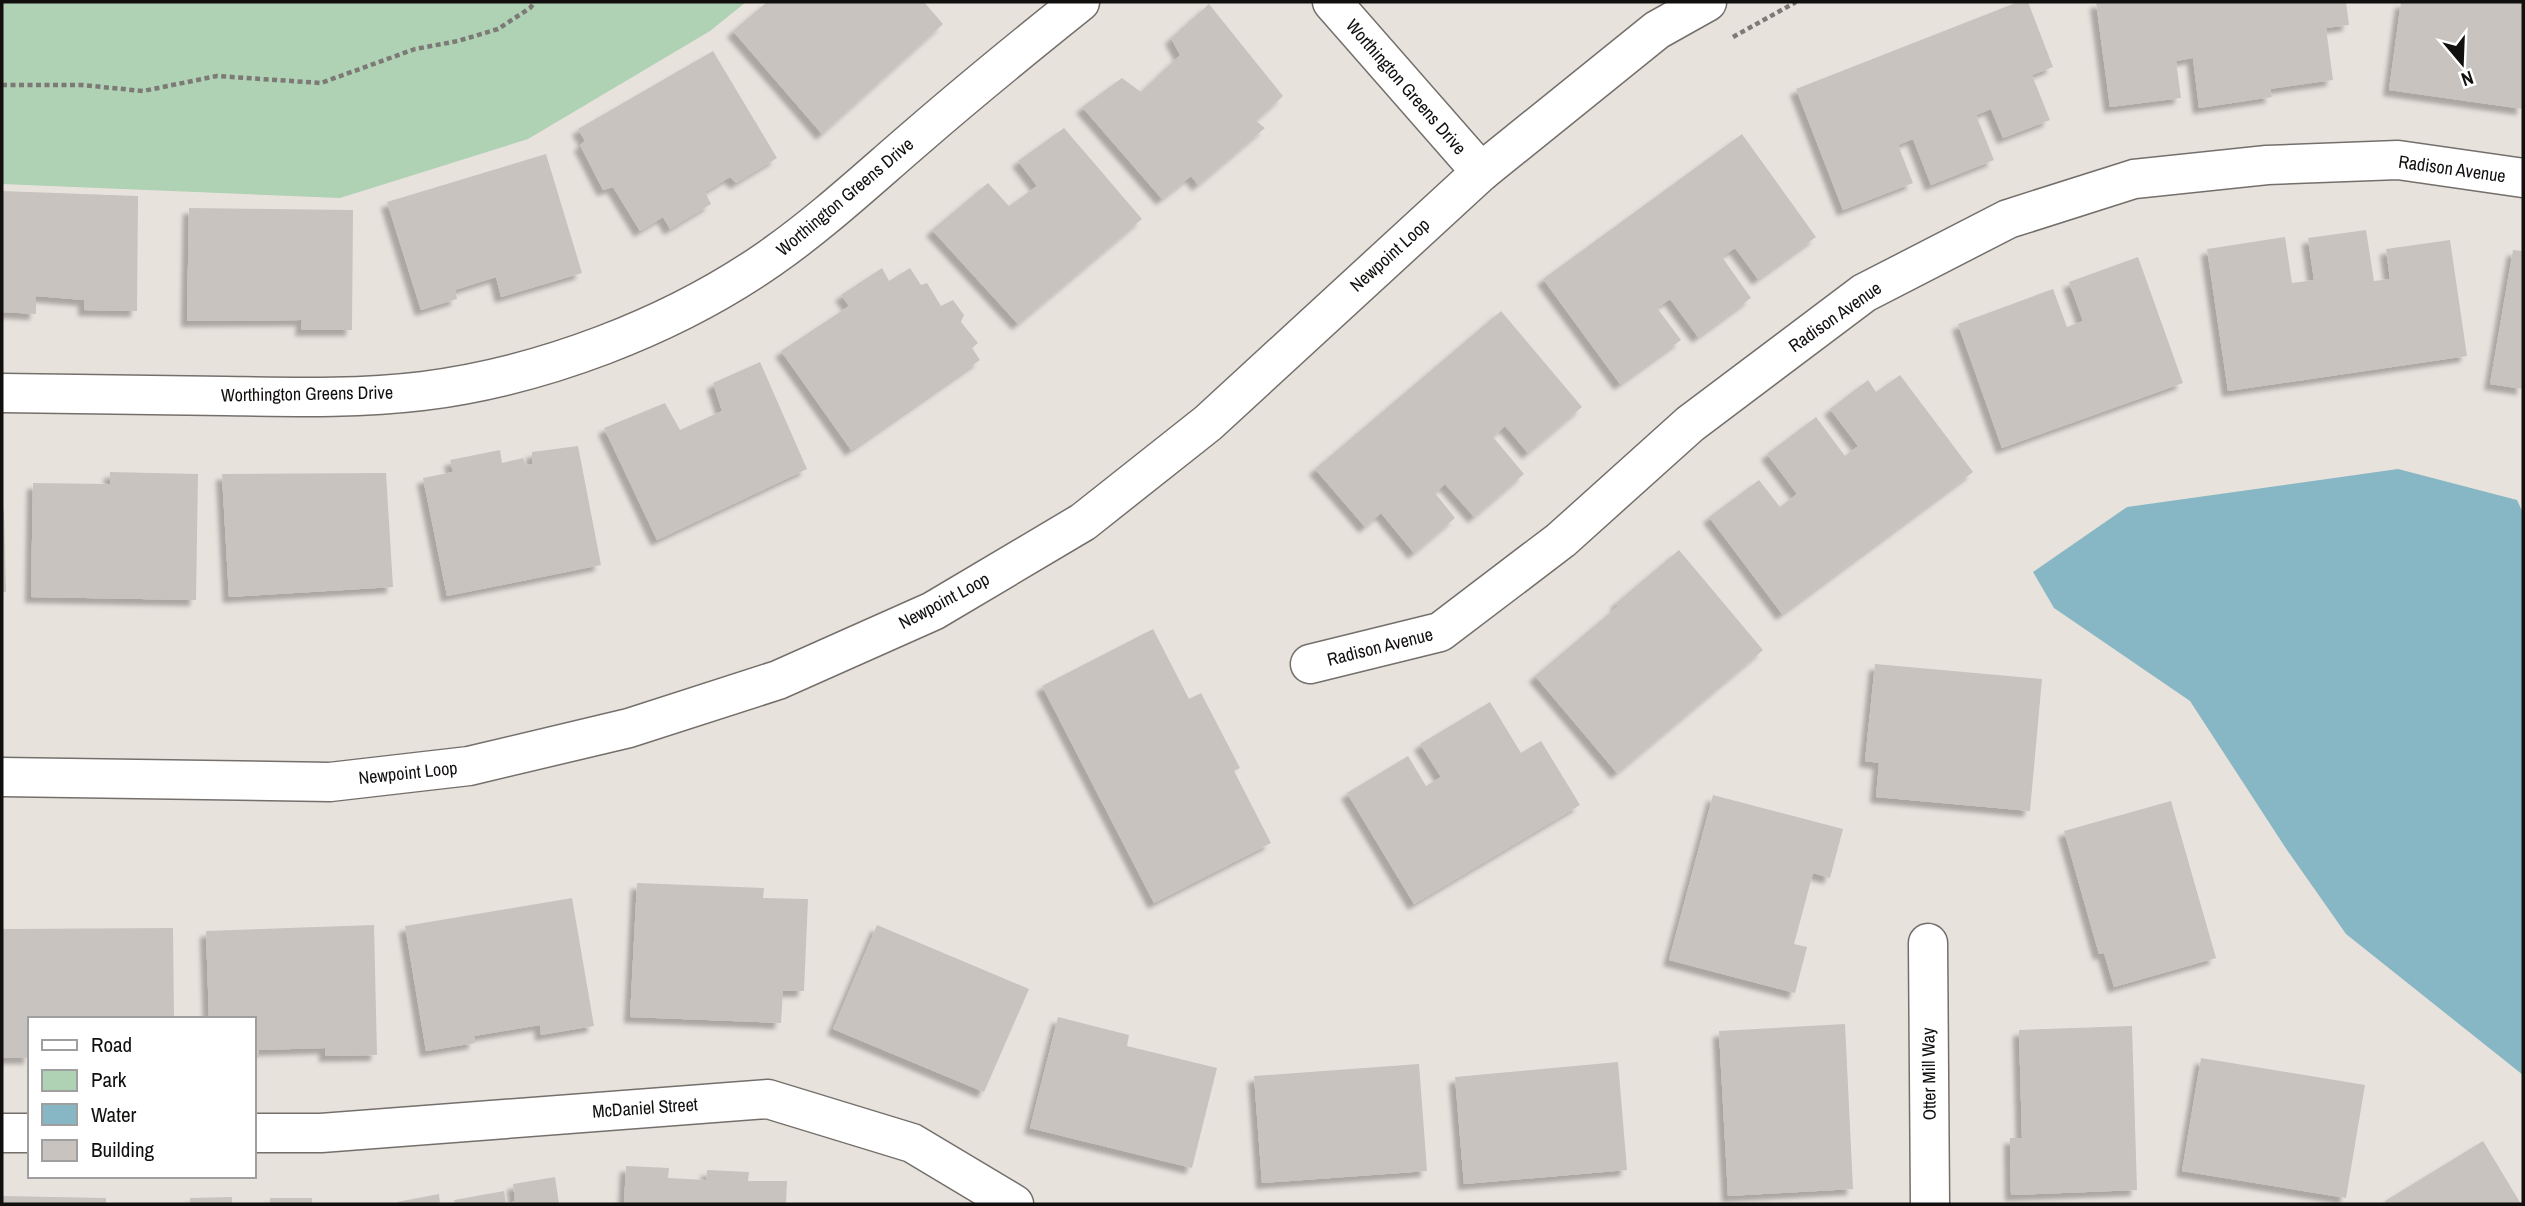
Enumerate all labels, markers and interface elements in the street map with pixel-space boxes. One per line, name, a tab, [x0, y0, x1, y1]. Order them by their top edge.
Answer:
street label: Worthington Greens Drive	[1341, 14, 1472, 160]
north arrow	[2427, 28, 2497, 98]
text: N	[2458, 65, 2477, 93]
street label: Worthington Greens Drive	[771, 132, 919, 261]
street label: Radison Avenue	[2397, 149, 2507, 188]
street label: Newpoint Loop	[1344, 212, 1435, 297]
street label: Radison Avenue	[1783, 275, 1886, 358]
street label: Worthington Greens Drive	[221, 380, 393, 407]
street label: Newpoint Loop	[894, 566, 993, 635]
street label: Radison Avenue	[1324, 621, 1435, 672]
street label: Newpoint Loop	[357, 755, 459, 790]
legend	[28, 1017, 256, 1178]
street label: Otter Mill Way	[1915, 1027, 1942, 1121]
text: Road	[91, 1030, 132, 1059]
text: Park	[91, 1065, 127, 1094]
street label: McDaniel Street	[591, 1091, 699, 1124]
text: Water	[91, 1100, 137, 1129]
text: Building	[91, 1135, 155, 1164]

